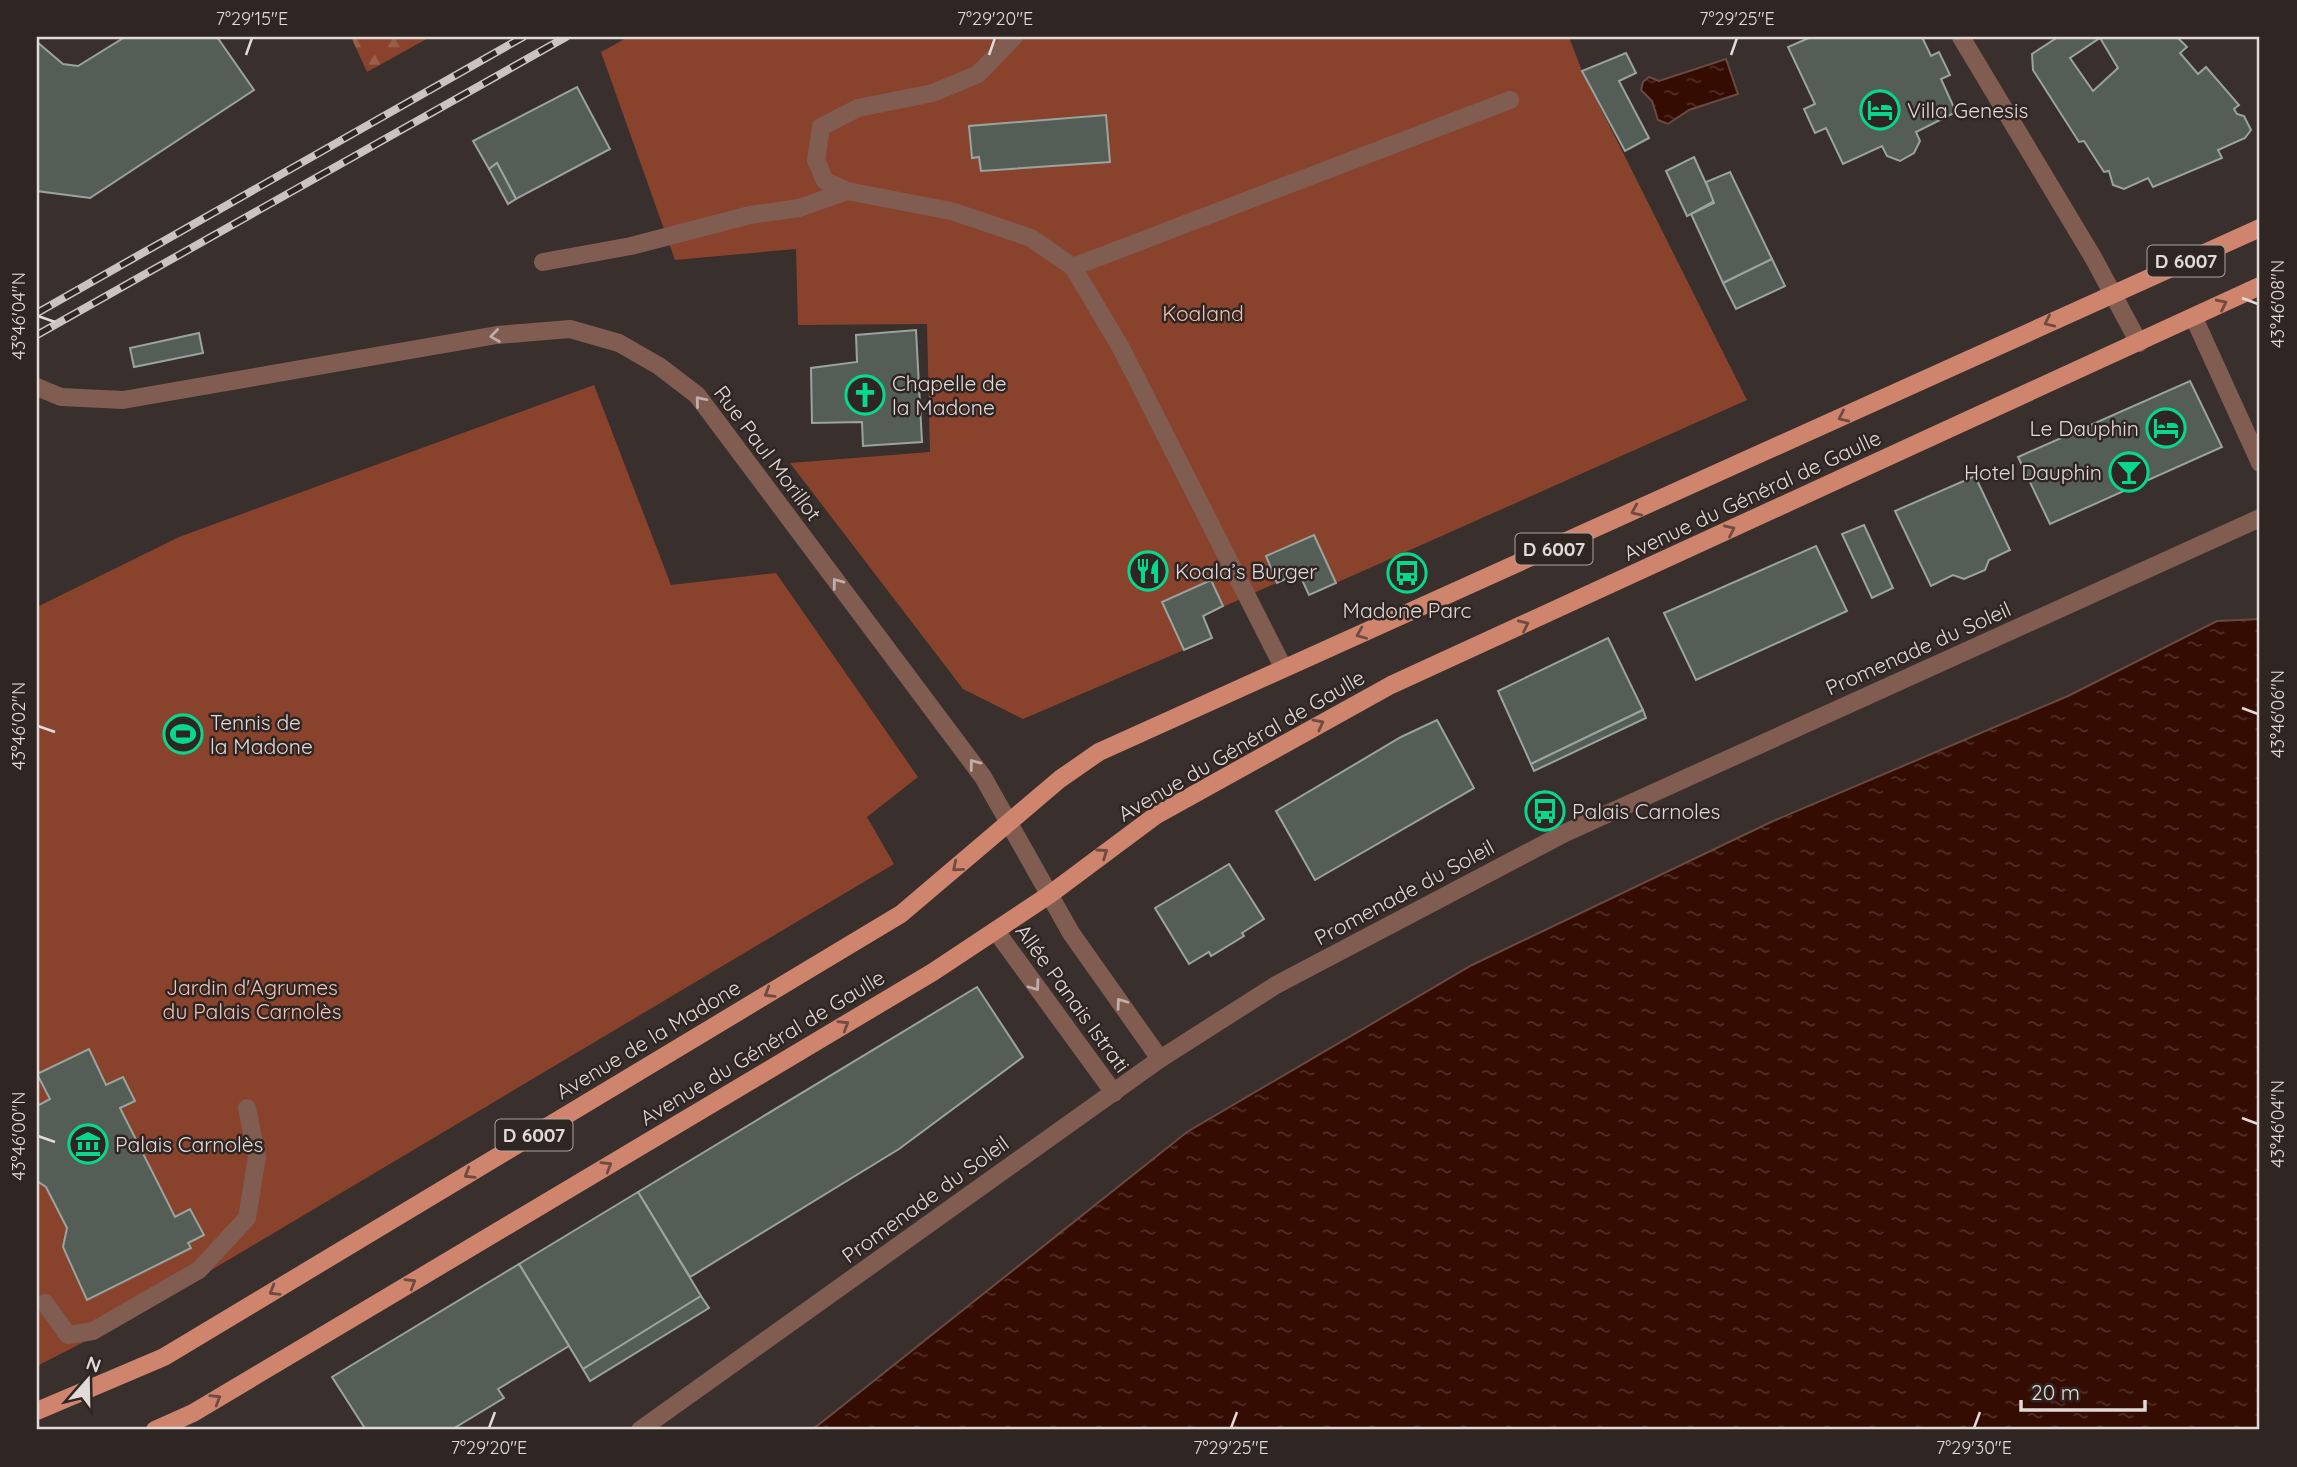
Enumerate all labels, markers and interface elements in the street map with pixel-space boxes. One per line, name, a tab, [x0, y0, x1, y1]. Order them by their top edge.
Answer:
text: 7°29'15"E	[216, 7, 288, 30]
text: 7°29'20"E	[957, 7, 1033, 30]
text: 7°29'25"E	[1699, 7, 1775, 30]
hotel icon: Villa Genesis	[1859, 89, 1901, 131]
place label: Villa Genesis	[1907, 97, 2028, 123]
road number: D 6007	[2148, 246, 2224, 276]
text: 43°46'08"N	[2266, 260, 2289, 348]
text: 43°46'04"N	[7, 272, 30, 360]
one-way arrow	[2215, 298, 2227, 312]
park label: Koaland	[1162, 300, 1244, 326]
one-way arrow	[2044, 314, 2057, 328]
one-way arrow	[489, 328, 501, 343]
place label: Chapelle de la Madone	[892, 370, 1007, 420]
church icon: Chapelle de la Madone	[844, 374, 886, 416]
street label: Rue Paul Morillot	[709, 380, 827, 526]
one-way arrow	[696, 396, 709, 409]
hotel icon: Le Dauphin	[2145, 407, 2187, 449]
one-way arrow	[1838, 409, 1850, 423]
place label: Le Dauphin	[2029, 415, 2139, 441]
street label: Avenue du Général de Gaulle	[1619, 424, 1885, 566]
bar icon: Hotel Dauphin	[2108, 451, 2150, 493]
place label: Hotel Dauphin	[1964, 459, 2102, 485]
one-way arrow	[1631, 503, 1643, 517]
one-way arrow	[1723, 524, 1736, 538]
road number: D 6007	[1516, 534, 1592, 564]
restaurant icon: Koala’s Burger	[1127, 550, 1169, 592]
bus stop icon: Madone Parc	[1386, 552, 1428, 594]
place label: Koala’s Burger	[1175, 558, 1317, 584]
one-way arrow	[833, 578, 846, 590]
street label: Promenade du Soleil	[1821, 595, 2015, 701]
place label: Madone Parc	[1343, 597, 1472, 623]
one-way arrow	[1517, 619, 1529, 633]
one-way arrow	[1356, 626, 1368, 640]
street label: Avenue du Général de Gaulle	[1113, 664, 1369, 826]
text: 43°46'06"N	[2266, 670, 2289, 758]
text: 43°46'02"N	[7, 682, 30, 770]
place label: Tennis de la Madone	[210, 709, 313, 759]
sports icon: Tennis de la Madone	[162, 713, 204, 755]
one-way arrow	[1312, 719, 1324, 732]
one-way arrow	[970, 760, 982, 772]
bus stop icon: Palais Carnoles	[1524, 790, 1566, 832]
place label: Palais Carnoles	[1572, 798, 1720, 824]
street label: Promenade du Soleil	[1310, 834, 1498, 950]
one-way arrow	[1095, 849, 1108, 861]
one-way arrow	[952, 859, 965, 871]
street label: Allée Panais Istrati	[1010, 919, 1136, 1077]
street label: Avenue du Général de Gaulle	[635, 964, 889, 1130]
park label: Jardin d'Agrumes du Palais Carnolès	[162, 974, 342, 1024]
street label: Avenue de la Madone	[551, 974, 745, 1104]
one-way arrow	[1027, 978, 1039, 991]
one-way arrow	[763, 985, 776, 998]
one-way arrow	[1117, 998, 1129, 1011]
one-way arrow	[837, 1020, 850, 1033]
text: 43°46'04"N	[2266, 1080, 2289, 1168]
text: 43°46'00"N	[7, 1092, 30, 1180]
road number: D 6007	[496, 1120, 572, 1150]
museum icon: Palais Carnolès	[67, 1123, 109, 1165]
street label: Promenade du Soleil	[836, 1130, 1014, 1268]
place label: Palais Carnolès	[115, 1131, 263, 1157]
one-way arrow	[599, 1162, 612, 1175]
one-way arrow	[463, 1165, 476, 1178]
one-way arrow	[404, 1278, 417, 1291]
one-way arrow	[268, 1283, 281, 1296]
north arrow	[52, 1344, 122, 1414]
text: N	[83, 1350, 104, 1378]
scale bar	[2021, 1369, 2145, 1413]
text: 20 m	[2031, 1379, 2080, 1405]
one-way arrow	[208, 1395, 221, 1408]
text: 7°29'20"E	[451, 1436, 527, 1459]
text: 7°29'25"E	[1193, 1436, 1269, 1459]
text: 7°29'30"E	[1936, 1436, 2012, 1459]

